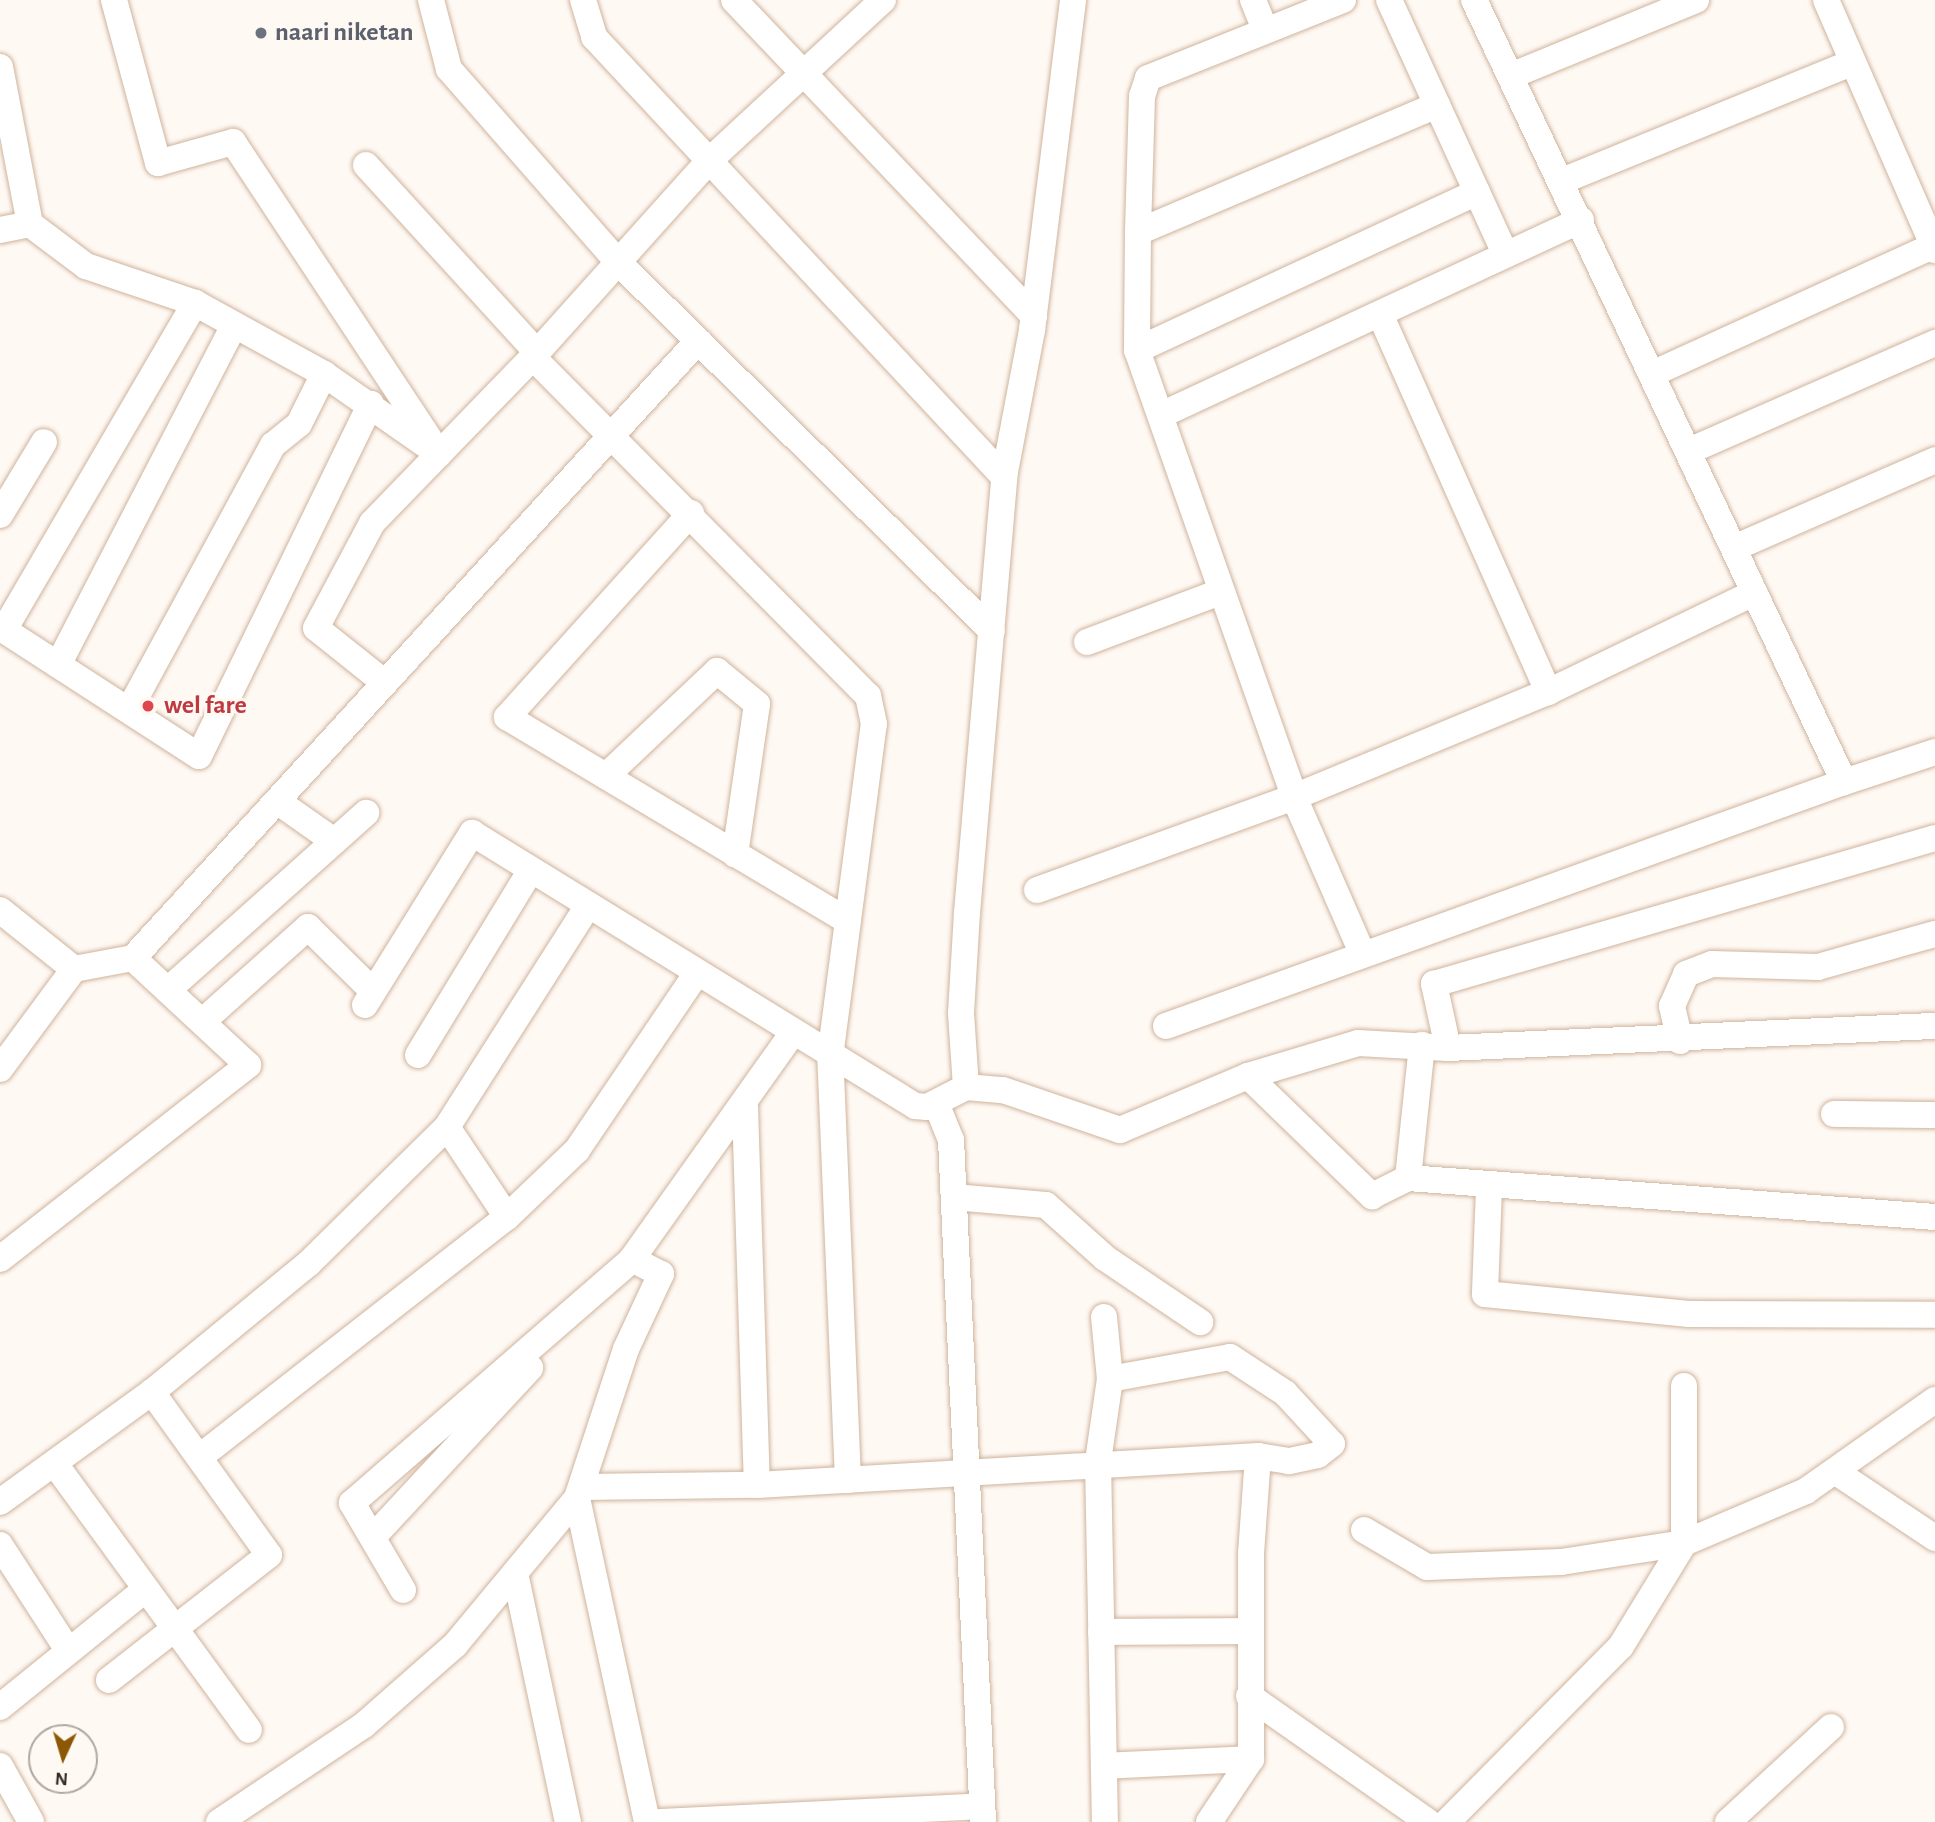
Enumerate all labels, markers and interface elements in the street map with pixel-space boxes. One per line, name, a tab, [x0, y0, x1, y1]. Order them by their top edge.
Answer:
place label: naari niketan	[275, 17, 414, 49]
marker: naari niketan	[253, 25, 269, 41]
place label: wel fare	[164, 690, 247, 722]
marker: wel fare	[138, 696, 158, 716]
north arrow	[28, 1724, 98, 1794]
text: N	[54, 1769, 69, 1788]

